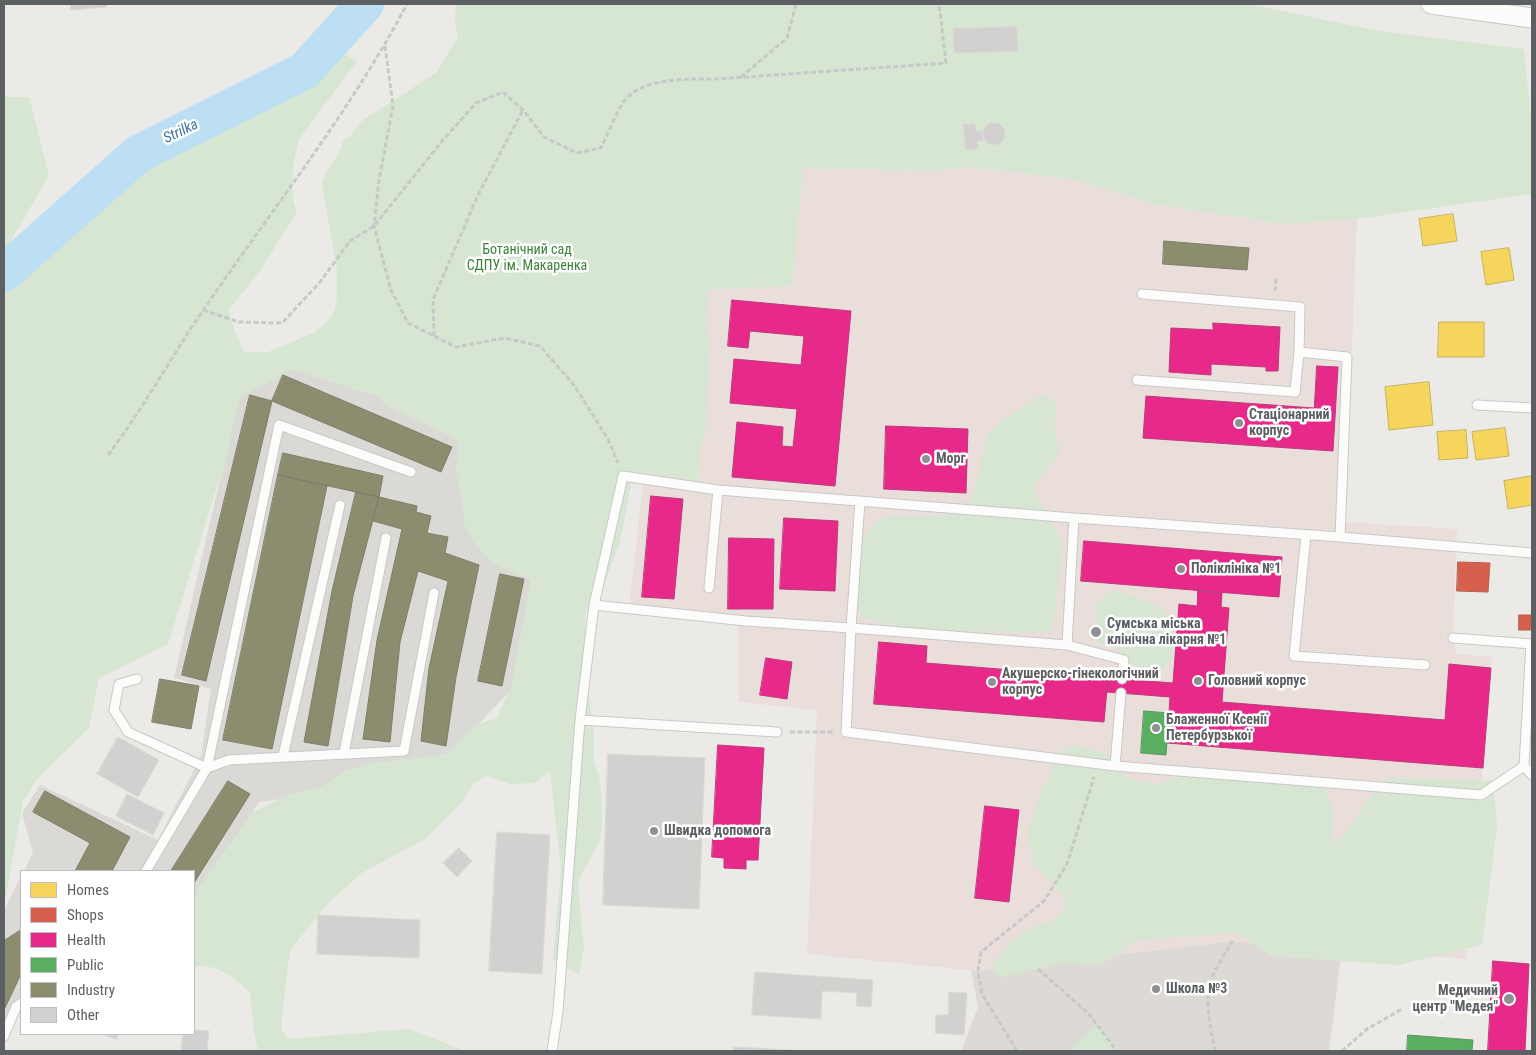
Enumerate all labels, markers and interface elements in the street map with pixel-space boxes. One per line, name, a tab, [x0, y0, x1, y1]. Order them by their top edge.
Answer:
water label: Strilka	[161, 116, 201, 148]
park label: Ботанічний сад СДПУ ім. Макаренка	[467, 242, 587, 274]
place label: Стаціонарний корпус	[1249, 407, 1329, 440]
marker: Стаціонарний корпус	[1233, 417, 1245, 429]
place label: Морг	[936, 451, 966, 467]
marker: Морг	[920, 453, 932, 465]
place label: Поліклініка №1	[1191, 561, 1281, 577]
marker: Поліклініка №1	[1175, 563, 1187, 575]
place label: Сумська міська клінічна лікарня №1	[1107, 616, 1226, 648]
marker: Сумська міська клінічна лікарня №1	[1089, 625, 1103, 639]
place label: Акушерско-гінекологічний корпус	[1002, 666, 1159, 699]
place label: Головний корпус	[1208, 673, 1306, 689]
marker: Головний корпус	[1192, 675, 1204, 687]
marker: Акушерско-гінекологічний корпус	[986, 676, 998, 688]
place label: Блаженної Ксенії Петербурзької	[1166, 712, 1267, 744]
marker: Блаженної Ксенії Петербурзької	[1150, 722, 1162, 734]
place label: Швидка допомога	[664, 823, 771, 839]
marker: Швидка допомога	[648, 825, 660, 837]
legend	[20, 870, 195, 1035]
text: Homes	[67, 881, 109, 899]
text: Shops	[67, 906, 104, 924]
text: Health	[67, 931, 106, 949]
text: Public	[67, 956, 104, 974]
text: Industry	[67, 981, 115, 999]
place label: Школа №3	[1166, 981, 1227, 997]
marker: Школа №3	[1150, 983, 1162, 995]
place label: Медичний центр "Медея"	[1412, 983, 1498, 1016]
marker: Медичний центр "Медея"	[1502, 992, 1516, 1006]
text: Other	[67, 1006, 99, 1024]

